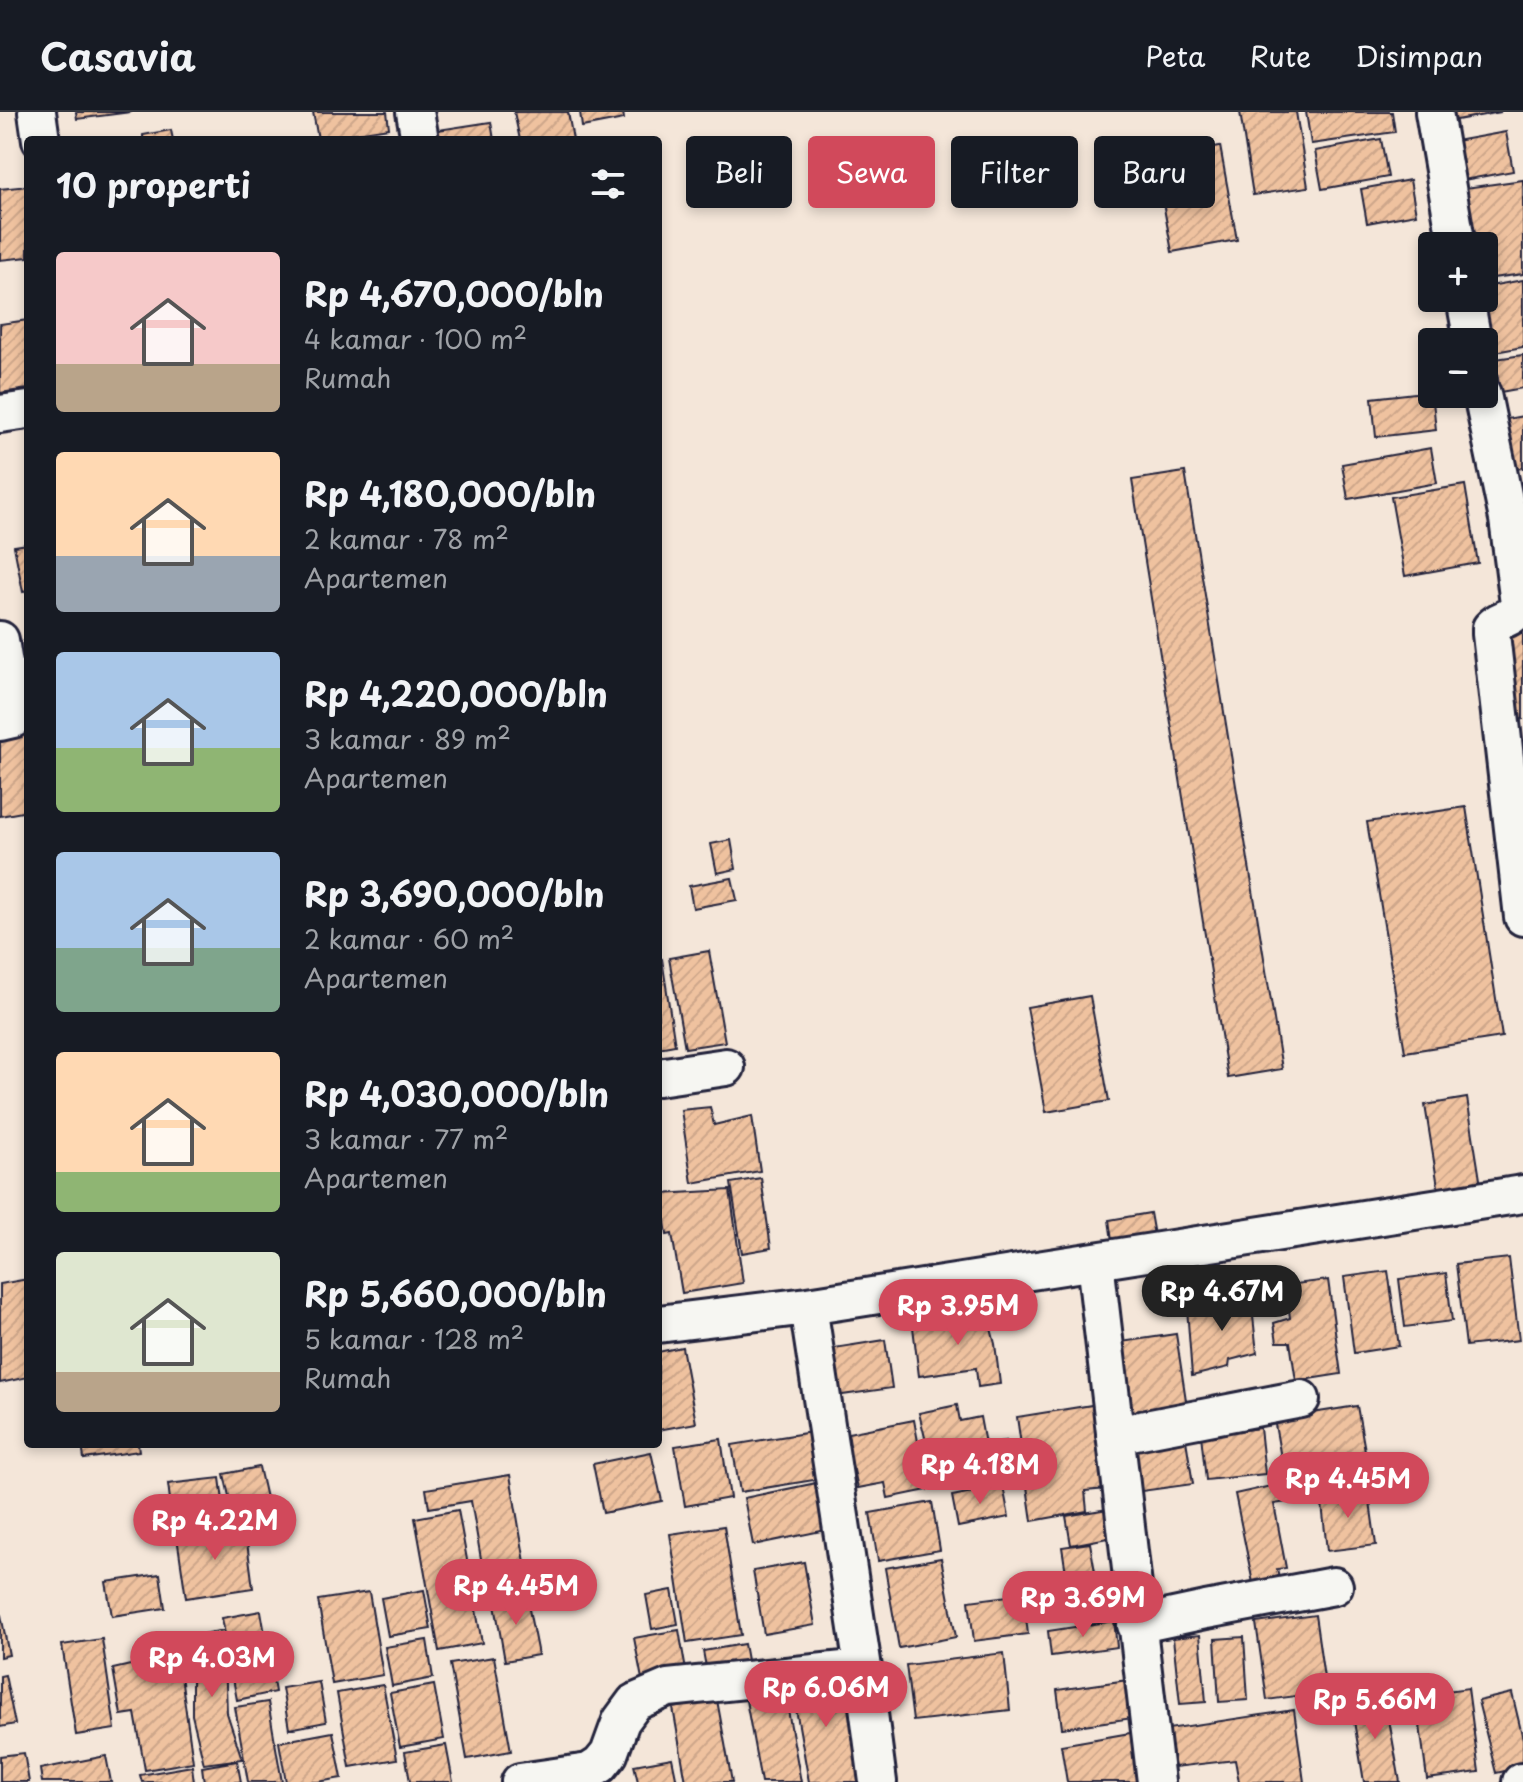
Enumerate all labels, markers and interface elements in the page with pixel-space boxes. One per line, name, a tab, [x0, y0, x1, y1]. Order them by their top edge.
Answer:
text: Casavia	[40, 27, 196, 84]
text: Peta	[1145, 34, 1205, 77]
text: Rute	[1249, 34, 1311, 77]
text: Disimpan	[1355, 34, 1483, 77]
chip: Beli	[686, 136, 792, 208]
chip: Sewa	[808, 136, 935, 208]
chip: Filter	[951, 136, 1078, 208]
chip: Baru	[1094, 136, 1215, 208]
text: 10 properti	[56, 158, 250, 210]
icon: filters	[586, 162, 630, 206]
map controls	[1418, 232, 1498, 408]
button: +	[1418, 232, 1498, 312]
text: Rp 4,670,000/bln	[304, 267, 604, 319]
icon: home	[120, 284, 216, 380]
text: 4 kamar · 100 m²	[304, 319, 527, 358]
button: −	[1418, 328, 1498, 408]
text: Rumah	[304, 358, 391, 397]
text: Rp 4,180,000/bln	[304, 467, 596, 519]
icon: home	[120, 484, 216, 580]
text: 2 kamar · 78 m²	[304, 519, 509, 558]
text: Apartemen	[304, 558, 448, 597]
text: Rp 4,220,000/bln	[304, 667, 608, 719]
icon: home	[120, 684, 216, 780]
text: 3 kamar · 89 m²	[304, 719, 511, 758]
text: Apartemen	[304, 758, 448, 797]
text: Rp 3,690,000/bln	[304, 867, 605, 919]
icon: home	[120, 884, 216, 980]
text: 2 kamar · 60 m²	[304, 919, 514, 958]
text: Apartemen	[304, 958, 448, 997]
text: Rp 4,030,000/bln	[304, 1067, 609, 1119]
icon: home	[120, 1084, 216, 1180]
text: 3 kamar · 77 m²	[304, 1119, 508, 1158]
text: Apartemen	[304, 1158, 448, 1197]
pin: Rp 4.67M	[1139, 1265, 1305, 1333]
text: Rp 5,660,000/bln	[304, 1267, 607, 1319]
text: Rp 4.67M	[1160, 1271, 1284, 1310]
pin: Rp 3.95M	[875, 1279, 1041, 1347]
icon: home	[120, 1284, 216, 1380]
text: Rp 3.95M	[897, 1285, 1019, 1324]
text: 5 kamar · 128 m²	[304, 1319, 524, 1358]
text: Rumah	[304, 1358, 391, 1397]
pin: Rp 4.18M	[897, 1438, 1063, 1506]
text: Rp 4.18M	[920, 1444, 1040, 1483]
pin: Rp 4.45M	[1265, 1452, 1431, 1520]
text: Rp 4.45M	[1285, 1458, 1411, 1497]
pin: Rp 4.22M	[132, 1494, 298, 1562]
text: Rp 4.22M	[151, 1500, 279, 1539]
pin: Rp 4.45M	[433, 1559, 599, 1627]
text: Rp 4.45M	[453, 1565, 579, 1604]
pin: Rp 3.69M	[1000, 1571, 1166, 1639]
text: Rp 3.69M	[1020, 1577, 1146, 1616]
pin: Rp 4.03M	[129, 1631, 295, 1699]
text: Rp 4.03M	[148, 1637, 276, 1676]
pin: Rp 6.06M	[743, 1661, 909, 1729]
text: Rp 6.06M	[762, 1667, 890, 1706]
pin: Rp 5.66M	[1292, 1673, 1458, 1741]
text: Rp 5.66M	[1313, 1679, 1437, 1718]

